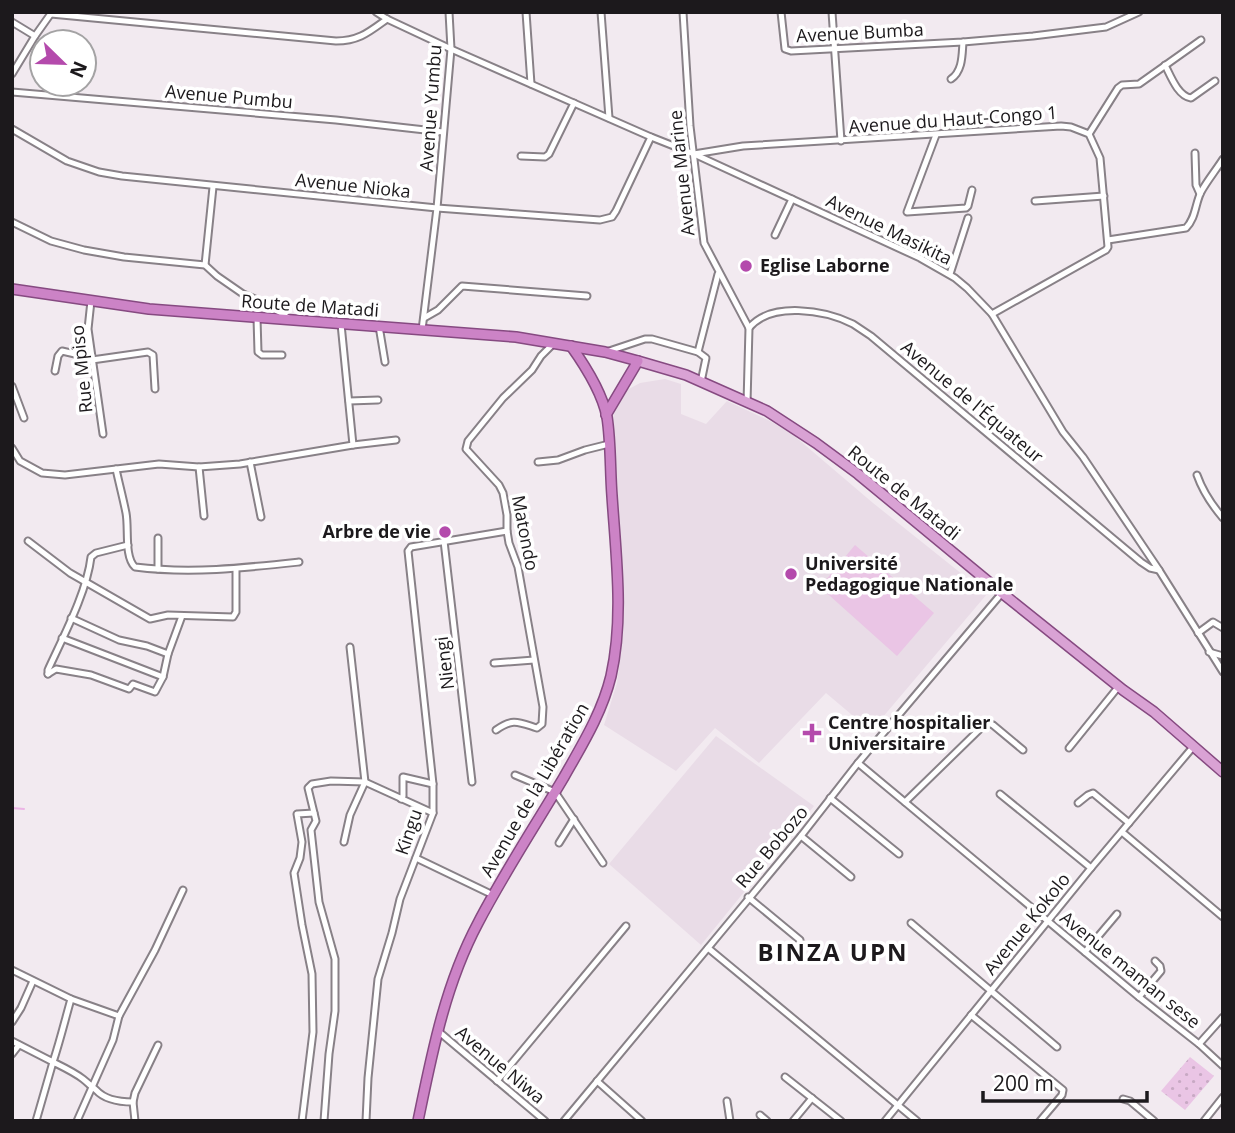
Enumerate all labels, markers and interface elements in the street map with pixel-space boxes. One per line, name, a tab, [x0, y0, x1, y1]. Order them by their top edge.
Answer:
street label: Avenue Bumba	[796, 17, 924, 47]
north arrow	[28, 28, 98, 98]
street label: Avenue Yumbu	[414, 44, 446, 172]
text: N	[64, 57, 94, 82]
street label: Avenue Pumbu	[164, 78, 294, 114]
street label: Avenue du Haut-Congo 1	[848, 100, 1058, 138]
street label: Avenue Marine	[662, 109, 700, 237]
street label: Avenue Nioka	[294, 167, 412, 203]
street label: Avenue Masikita	[823, 188, 956, 270]
place label: Eglise Laborne	[760, 253, 890, 277]
marker: Eglise Laborne	[738, 258, 754, 274]
street label: Route de Matadi	[240, 288, 380, 322]
street label: Rue Mpiso	[64, 324, 98, 414]
street label: Avenue de l'Équateur	[897, 335, 1049, 468]
street label: Route de Matadi	[843, 439, 966, 545]
street label: Matondo	[507, 493, 545, 573]
place label: Arbre de vie	[322, 519, 431, 543]
marker: Arbre de vie	[437, 524, 453, 540]
place label: Université Pedagogique Nationale	[805, 551, 1014, 596]
marker: Université Pedagogique Nationale	[783, 566, 799, 582]
street label: Niengi	[429, 635, 459, 691]
street label: Avenue de la Libération	[474, 698, 594, 881]
place label: Centre hospitalier Universitaire	[828, 710, 991, 755]
marker: Centre hospitalier Universitaire	[802, 723, 822, 743]
street label: Rue Bobozo	[730, 800, 813, 893]
street label: Kingu	[389, 805, 427, 858]
street label: Avenue Kokolo	[978, 867, 1075, 979]
street label: Avenue maman sese	[1056, 905, 1206, 1033]
district label: BINZA UPN	[758, 935, 909, 968]
street label: Avenue Niwa	[451, 1020, 550, 1109]
scale bar	[983, 1060, 1148, 1104]
text: 200 m	[993, 1069, 1054, 1097]

